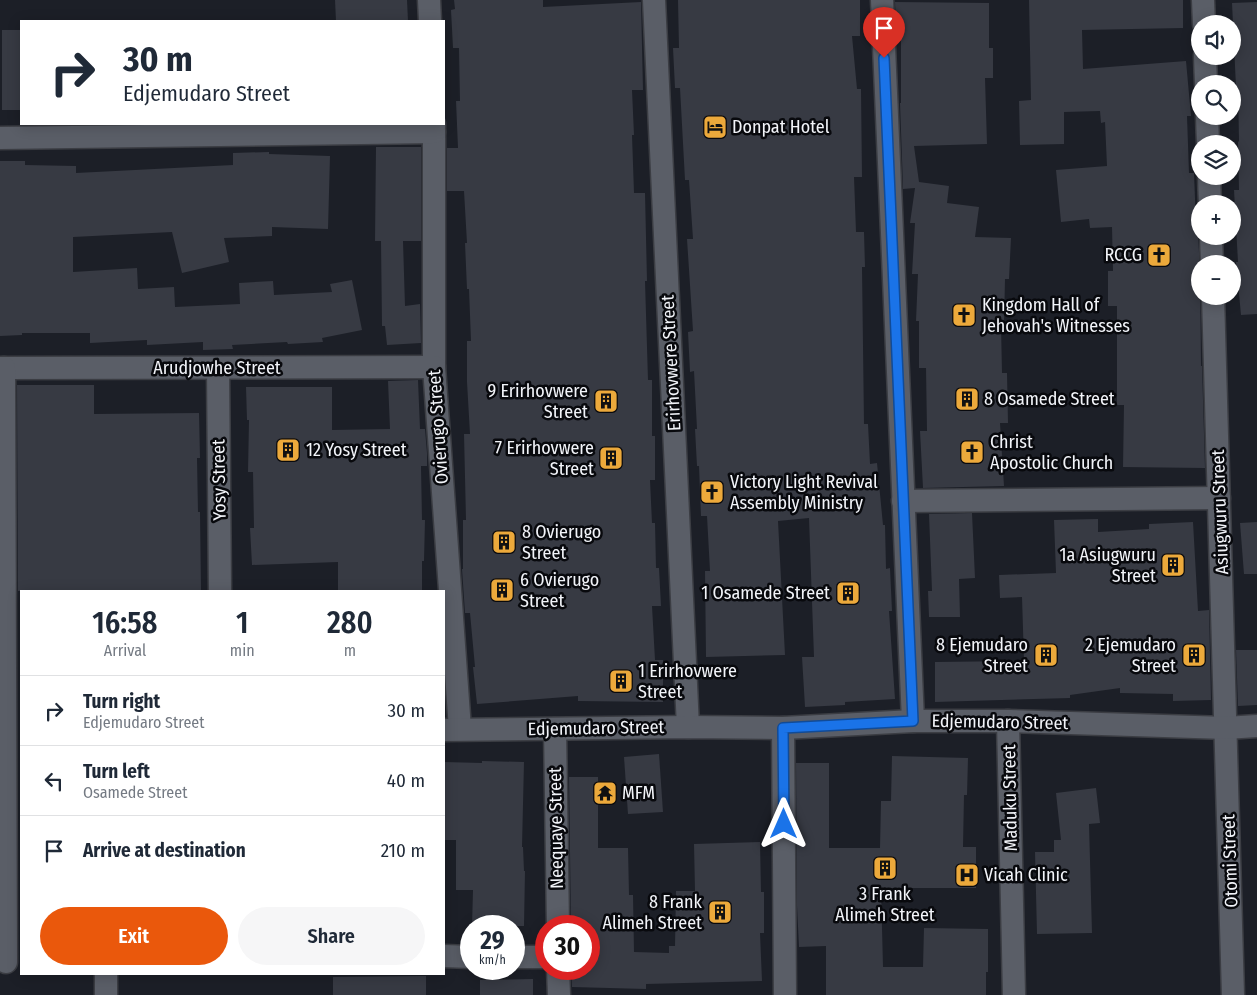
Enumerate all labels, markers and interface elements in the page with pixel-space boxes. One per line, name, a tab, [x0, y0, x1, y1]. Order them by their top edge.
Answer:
pin	[863, 7, 905, 58]
icon: arrive	[870, 14, 898, 42]
map controls	[1191, 15, 1241, 305]
button: sound	[1191, 15, 1241, 65]
text: 30 m	[123, 38, 193, 80]
icon: right	[40, 40, 105, 105]
button: search	[1191, 75, 1241, 125]
text: Edjemudaro Street	[123, 80, 290, 107]
hotel icon: Donpat Hotel	[702, 114, 728, 140]
place label: Donpat Hotel	[732, 116, 830, 138]
button: layers	[1191, 135, 1241, 185]
button: +	[1191, 195, 1241, 245]
church icon: RCCG	[1146, 242, 1172, 268]
place label: RCCG	[1104, 244, 1142, 266]
button: −	[1191, 255, 1241, 305]
street label: Erirhovwere Street	[656, 294, 686, 432]
place label: Kingdom Hall of Jehovah's Witnesses	[982, 294, 1130, 337]
church icon: Kingdom Hall of Jehovah's Witnesses	[951, 302, 977, 328]
street label: Arudjowhe Street	[153, 357, 281, 379]
street label: Ovierugo Street	[423, 369, 453, 485]
place label: 9 Erirhovwere Street	[487, 380, 588, 423]
building icon: 8 Osamede Street	[954, 386, 980, 412]
building icon: 9 Erirhovwere Street	[593, 388, 619, 414]
place label: 8 Osamede Street	[984, 388, 1115, 410]
place label: Christ Apostolic Church	[990, 431, 1113, 474]
building icon: 12 Yosy Street	[275, 437, 301, 463]
place label: 7 Erirhovwere Street	[495, 437, 594, 480]
street label: Yosy Street	[207, 439, 231, 521]
place label: 12 Yosy Street	[306, 439, 407, 461]
church icon: Christ Apostolic Church	[959, 439, 985, 465]
building icon: 7 Erirhovwere Street	[598, 445, 624, 471]
street label: Asiugwuru Street	[1207, 449, 1233, 575]
place label: Victory Light Revival Assembly Ministry	[730, 471, 878, 514]
church icon: Victory Light Revival Assembly Ministry	[699, 479, 725, 505]
place label: 8 Ovierugo Street	[522, 521, 601, 564]
building icon: 8 Ovierugo Street	[491, 529, 517, 555]
place label: 1a Asiugwuru Street	[1059, 544, 1156, 587]
building icon: 1a Asiugwuru Street	[1160, 552, 1186, 578]
place label: 6 Ovierugo Street	[520, 569, 599, 612]
building icon: 6 Ovierugo Street	[489, 577, 515, 603]
building icon: 1 Osamede Street	[835, 580, 861, 606]
place label: 1 Osamede Street	[701, 582, 830, 604]
text: 16:58	[92, 605, 158, 641]
text: 1	[236, 605, 248, 641]
text: 280	[327, 605, 373, 641]
place label: 8 Ejemudaro Street	[936, 634, 1028, 677]
place label: 2 Ejemudaro Street	[1085, 634, 1176, 677]
text: Arrival	[104, 641, 146, 660]
text: min	[230, 641, 255, 660]
text: m	[344, 641, 356, 660]
building icon: 8 Ejemudaro Street	[1033, 642, 1059, 668]
building icon: 2 Ejemudaro Street	[1181, 642, 1207, 668]
place label: 1 Erirhovwere Street	[638, 660, 737, 703]
building icon: 1 Erirhovwere Street	[608, 668, 634, 694]
text: Turn right	[83, 690, 160, 713]
icon: right	[40, 697, 68, 725]
text: 30 m	[387, 699, 425, 722]
street label: Edjemudaro Street	[932, 710, 1069, 734]
text: Edjemudaro Street	[83, 713, 204, 732]
street label: Edjemudaro Street	[528, 716, 665, 740]
street label: Maduku Street	[998, 744, 1022, 852]
text: Turn left	[83, 760, 150, 783]
icon: left	[40, 767, 68, 795]
street label: Neequaye Street	[544, 767, 568, 889]
text: 40 m	[387, 769, 425, 792]
temple icon: MFM	[592, 780, 618, 806]
place label: MFM	[622, 782, 655, 804]
text: Osamede Street	[83, 783, 187, 802]
position arrow	[757, 797, 809, 849]
street label: Otomi Street	[1217, 814, 1243, 908]
icon: arrive	[40, 837, 68, 865]
text: Arrive at destination	[83, 839, 246, 862]
text: 210 m	[381, 839, 425, 862]
building icon: 3 Frank Alimeh Street	[872, 855, 898, 881]
hospital icon: Vicah Clinic	[954, 862, 980, 888]
place label: Vicah Clinic	[984, 864, 1068, 886]
place label: 3 Frank Alimeh Street	[835, 883, 935, 926]
place label: 8 Frank Alimeh Street	[603, 891, 703, 934]
building icon: 8 Frank Alimeh Street	[707, 899, 733, 925]
button: Exit	[40, 907, 228, 965]
button: Share	[238, 907, 425, 965]
speed limit sign: 30	[535, 915, 600, 980]
text: 29	[480, 926, 505, 956]
text: km/h	[479, 953, 506, 967]

